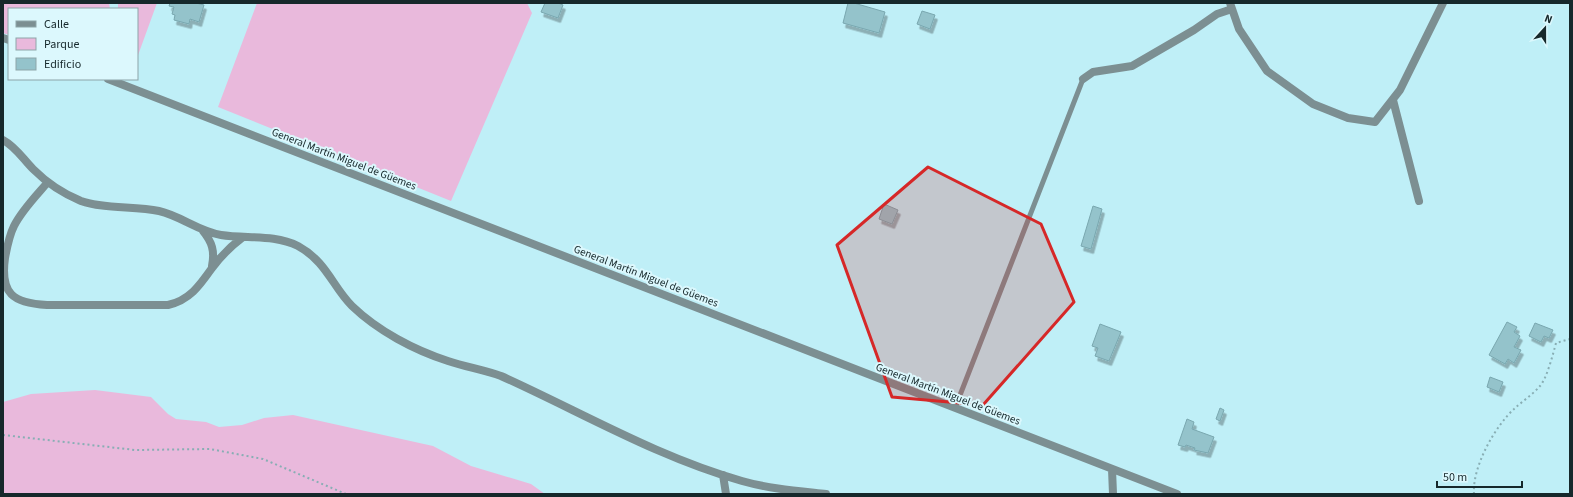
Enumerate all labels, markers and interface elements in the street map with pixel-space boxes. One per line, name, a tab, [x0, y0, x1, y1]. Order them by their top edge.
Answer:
legend	[8, 8, 138, 80]
north arrow	[1525, 8, 1565, 48]
text: N	[1542, 11, 1555, 27]
text: Calle	[44, 16, 69, 33]
text: Parque	[44, 36, 80, 53]
text: Edificio	[44, 56, 81, 73]
street label: General Martín Miguel de Güemes	[270, 124, 419, 194]
street label: General Martín Miguel de Güemes	[572, 241, 721, 311]
street label: General Martín Miguel de Güemes	[874, 359, 1023, 429]
scale bar	[1437, 463, 1522, 489]
text: 50 m	[1443, 469, 1467, 486]

